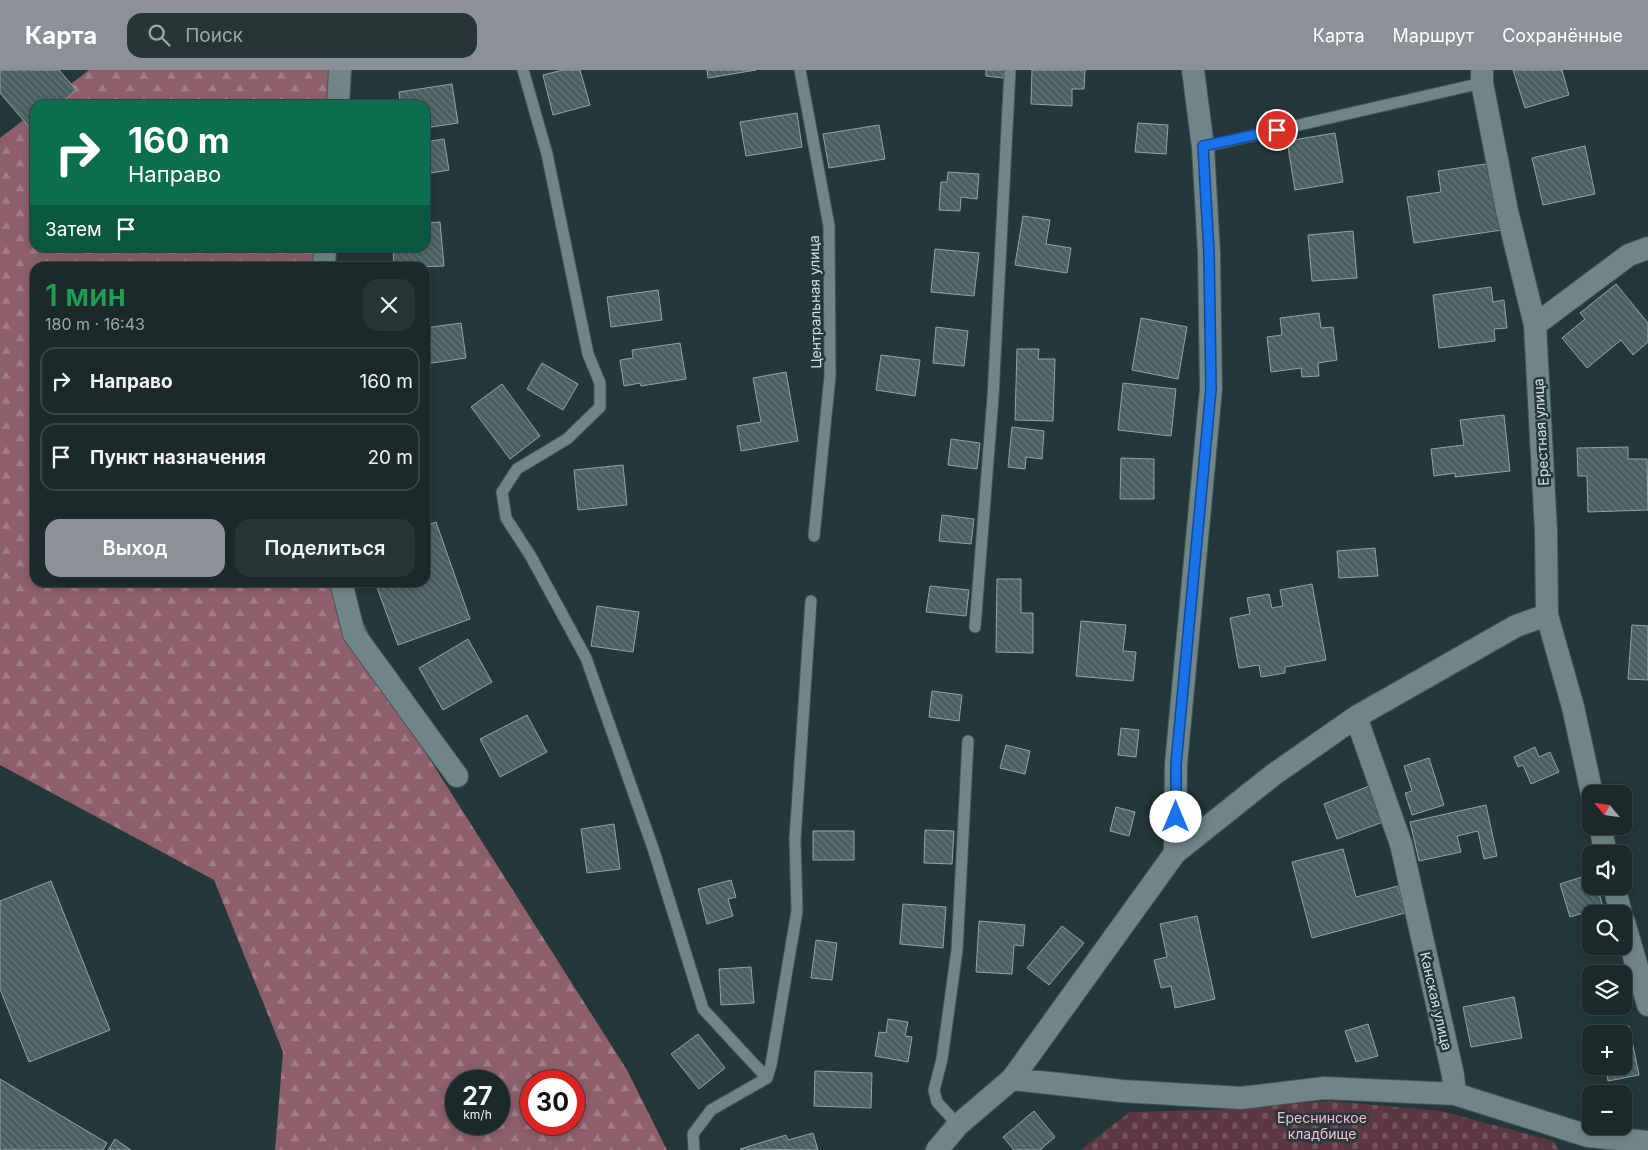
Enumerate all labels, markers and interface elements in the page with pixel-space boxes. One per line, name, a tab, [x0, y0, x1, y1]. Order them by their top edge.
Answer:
search box	[127, 13, 477, 58]
text: Карта	[25, 21, 97, 50]
icon: search	[145, 21, 173, 49]
text: Поиск	[185, 24, 243, 47]
text: Карта	[1313, 25, 1365, 46]
text: Маршрут	[1393, 25, 1474, 46]
text: Сохранённые	[1502, 25, 1623, 46]
pin	[1256, 109, 1298, 151]
icon: arrive	[1263, 116, 1291, 144]
text: 160 m	[128, 119, 230, 161]
icon: right	[45, 120, 110, 185]
text: Направо	[128, 161, 221, 187]
icon: arrive	[112, 215, 140, 243]
text: Затем	[45, 218, 102, 241]
street label: Центральная улица	[805, 235, 824, 369]
text: 1 мин	[45, 277, 126, 313]
button: close	[363, 279, 415, 331]
text: 180 m · 16:43	[45, 314, 145, 334]
icon: right	[47, 367, 75, 395]
text: Направо	[90, 370, 173, 393]
text: 160 m	[360, 370, 413, 393]
street label: Ерестная улица	[1529, 378, 1552, 486]
icon: arrive	[47, 443, 75, 471]
text: Пункт назначения	[90, 446, 266, 469]
text: 20 m	[367, 446, 413, 469]
button: Выход	[45, 519, 225, 577]
button: Поделиться	[235, 519, 415, 577]
north arrow	[1582, 785, 1632, 835]
map controls	[1582, 785, 1632, 1135]
position arrow	[1149, 790, 1201, 842]
button: sound	[1582, 845, 1632, 895]
button: search	[1582, 905, 1632, 955]
street label: Канская улица	[1417, 950, 1456, 1052]
button: layers	[1582, 965, 1632, 1015]
button: +	[1582, 1025, 1632, 1075]
speed limit sign: 30	[520, 1070, 585, 1135]
text: 27	[462, 1081, 493, 1111]
button: −	[1582, 1085, 1632, 1135]
text: km/h	[463, 1107, 492, 1122]
park label: Ереснинское кладбище	[1277, 1109, 1367, 1142]

